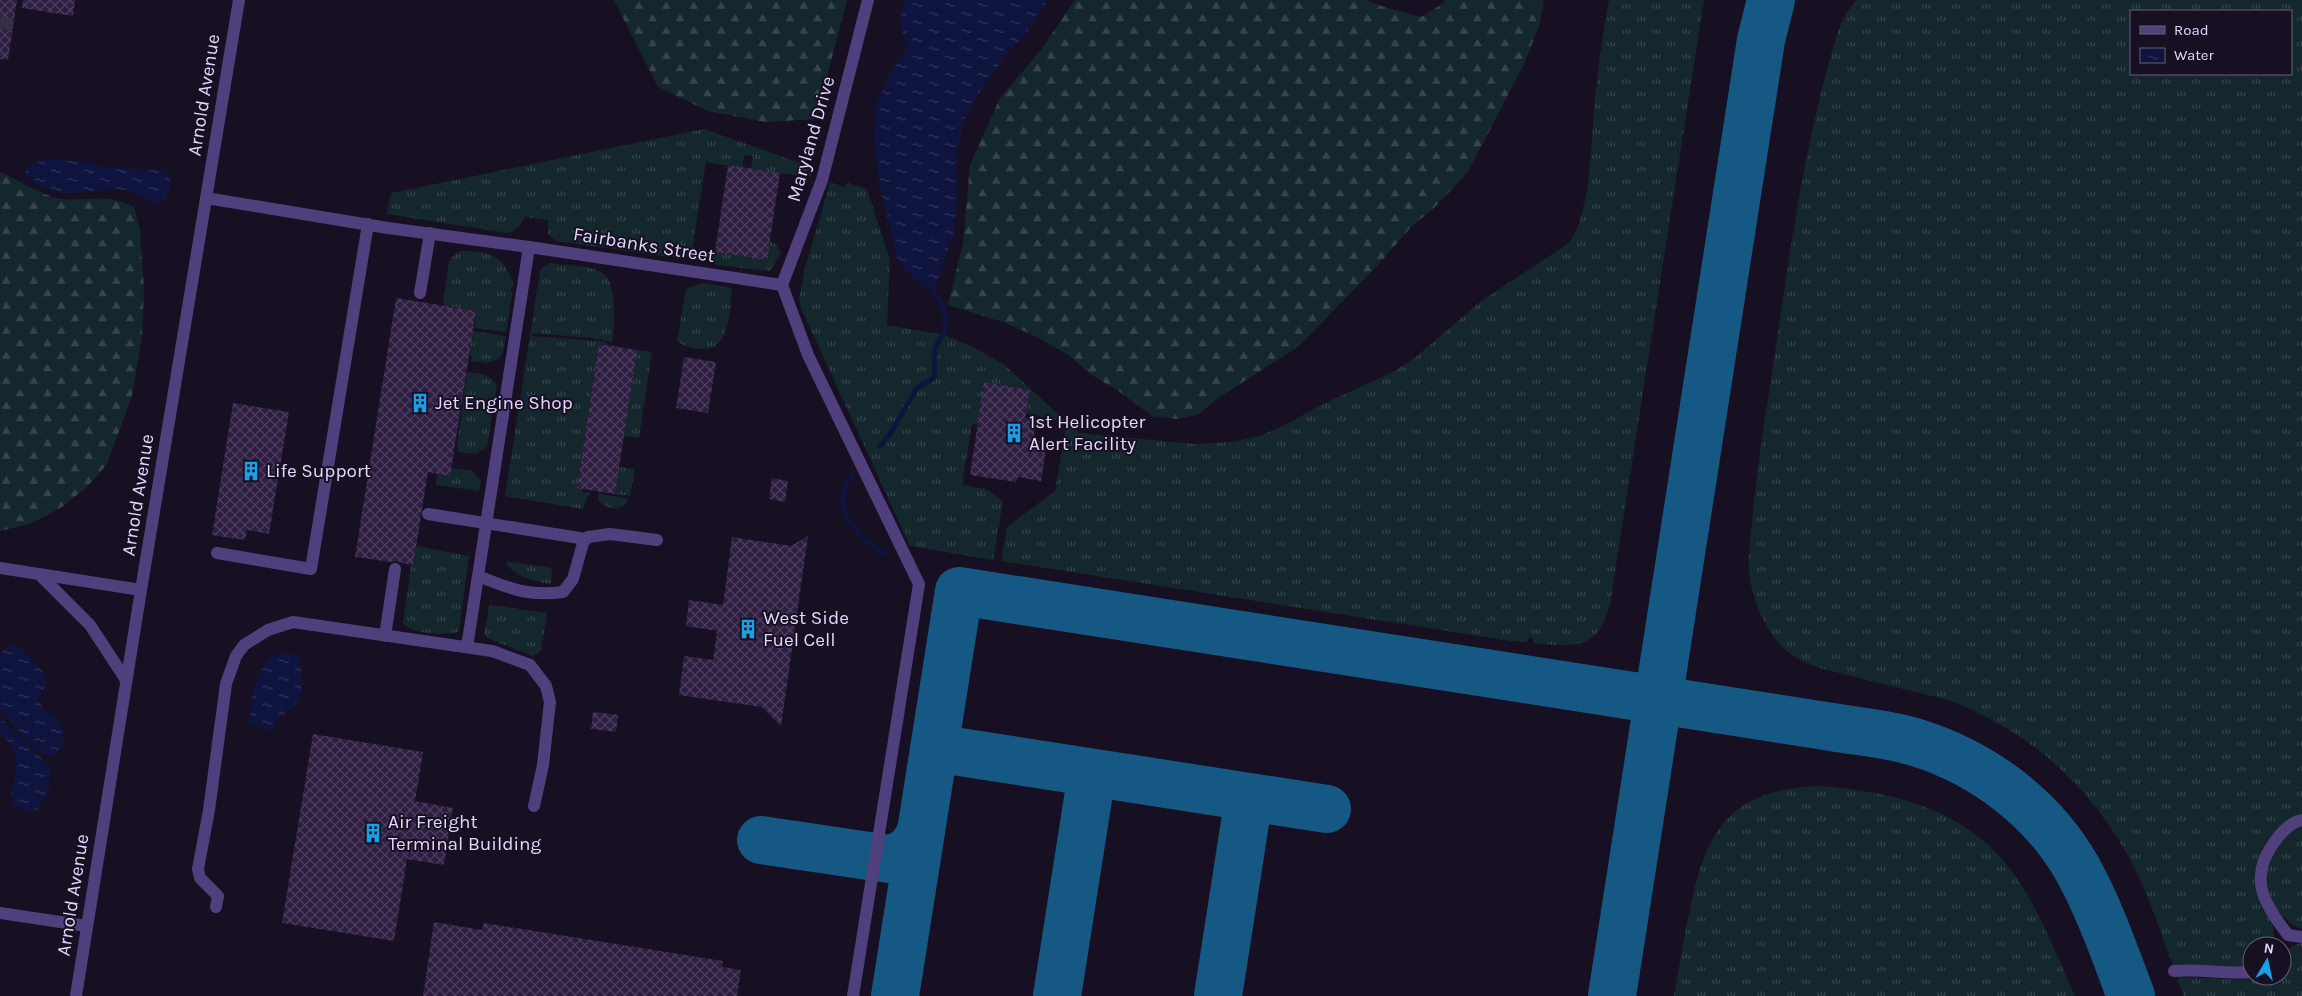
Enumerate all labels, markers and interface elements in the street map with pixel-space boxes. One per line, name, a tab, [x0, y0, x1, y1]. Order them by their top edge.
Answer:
legend	[2130, 10, 2292, 75]
text: Road	[2174, 21, 2209, 39]
street label: Arnold Avenue	[183, 32, 225, 158]
text: Water	[2174, 46, 2215, 64]
street label: Maryland Drive	[783, 74, 839, 204]
street label: Fairbanks Street	[572, 223, 716, 267]
building icon: Jet Engine Shop	[409, 392, 431, 414]
place label: Jet Engine Shop	[435, 392, 573, 414]
place label: 1st Helicopter Alert Facility	[1029, 411, 1146, 455]
building icon: 1st Helicopter Alert Facility	[1003, 422, 1025, 444]
street label: Arnold Avenue	[117, 432, 159, 558]
building icon: Life Support	[240, 460, 262, 482]
place label: Life Support	[266, 460, 371, 482]
place label: West Side Fuel Cell	[763, 607, 849, 651]
building icon: West Side Fuel Cell	[737, 618, 759, 640]
place label: Air Freight Terminal Building	[388, 811, 542, 855]
building icon: Air Freight Terminal Building	[362, 822, 384, 844]
street label: Arnold Avenue	[52, 832, 94, 958]
north arrow	[2242, 936, 2292, 986]
text: N	[2263, 939, 2275, 958]

